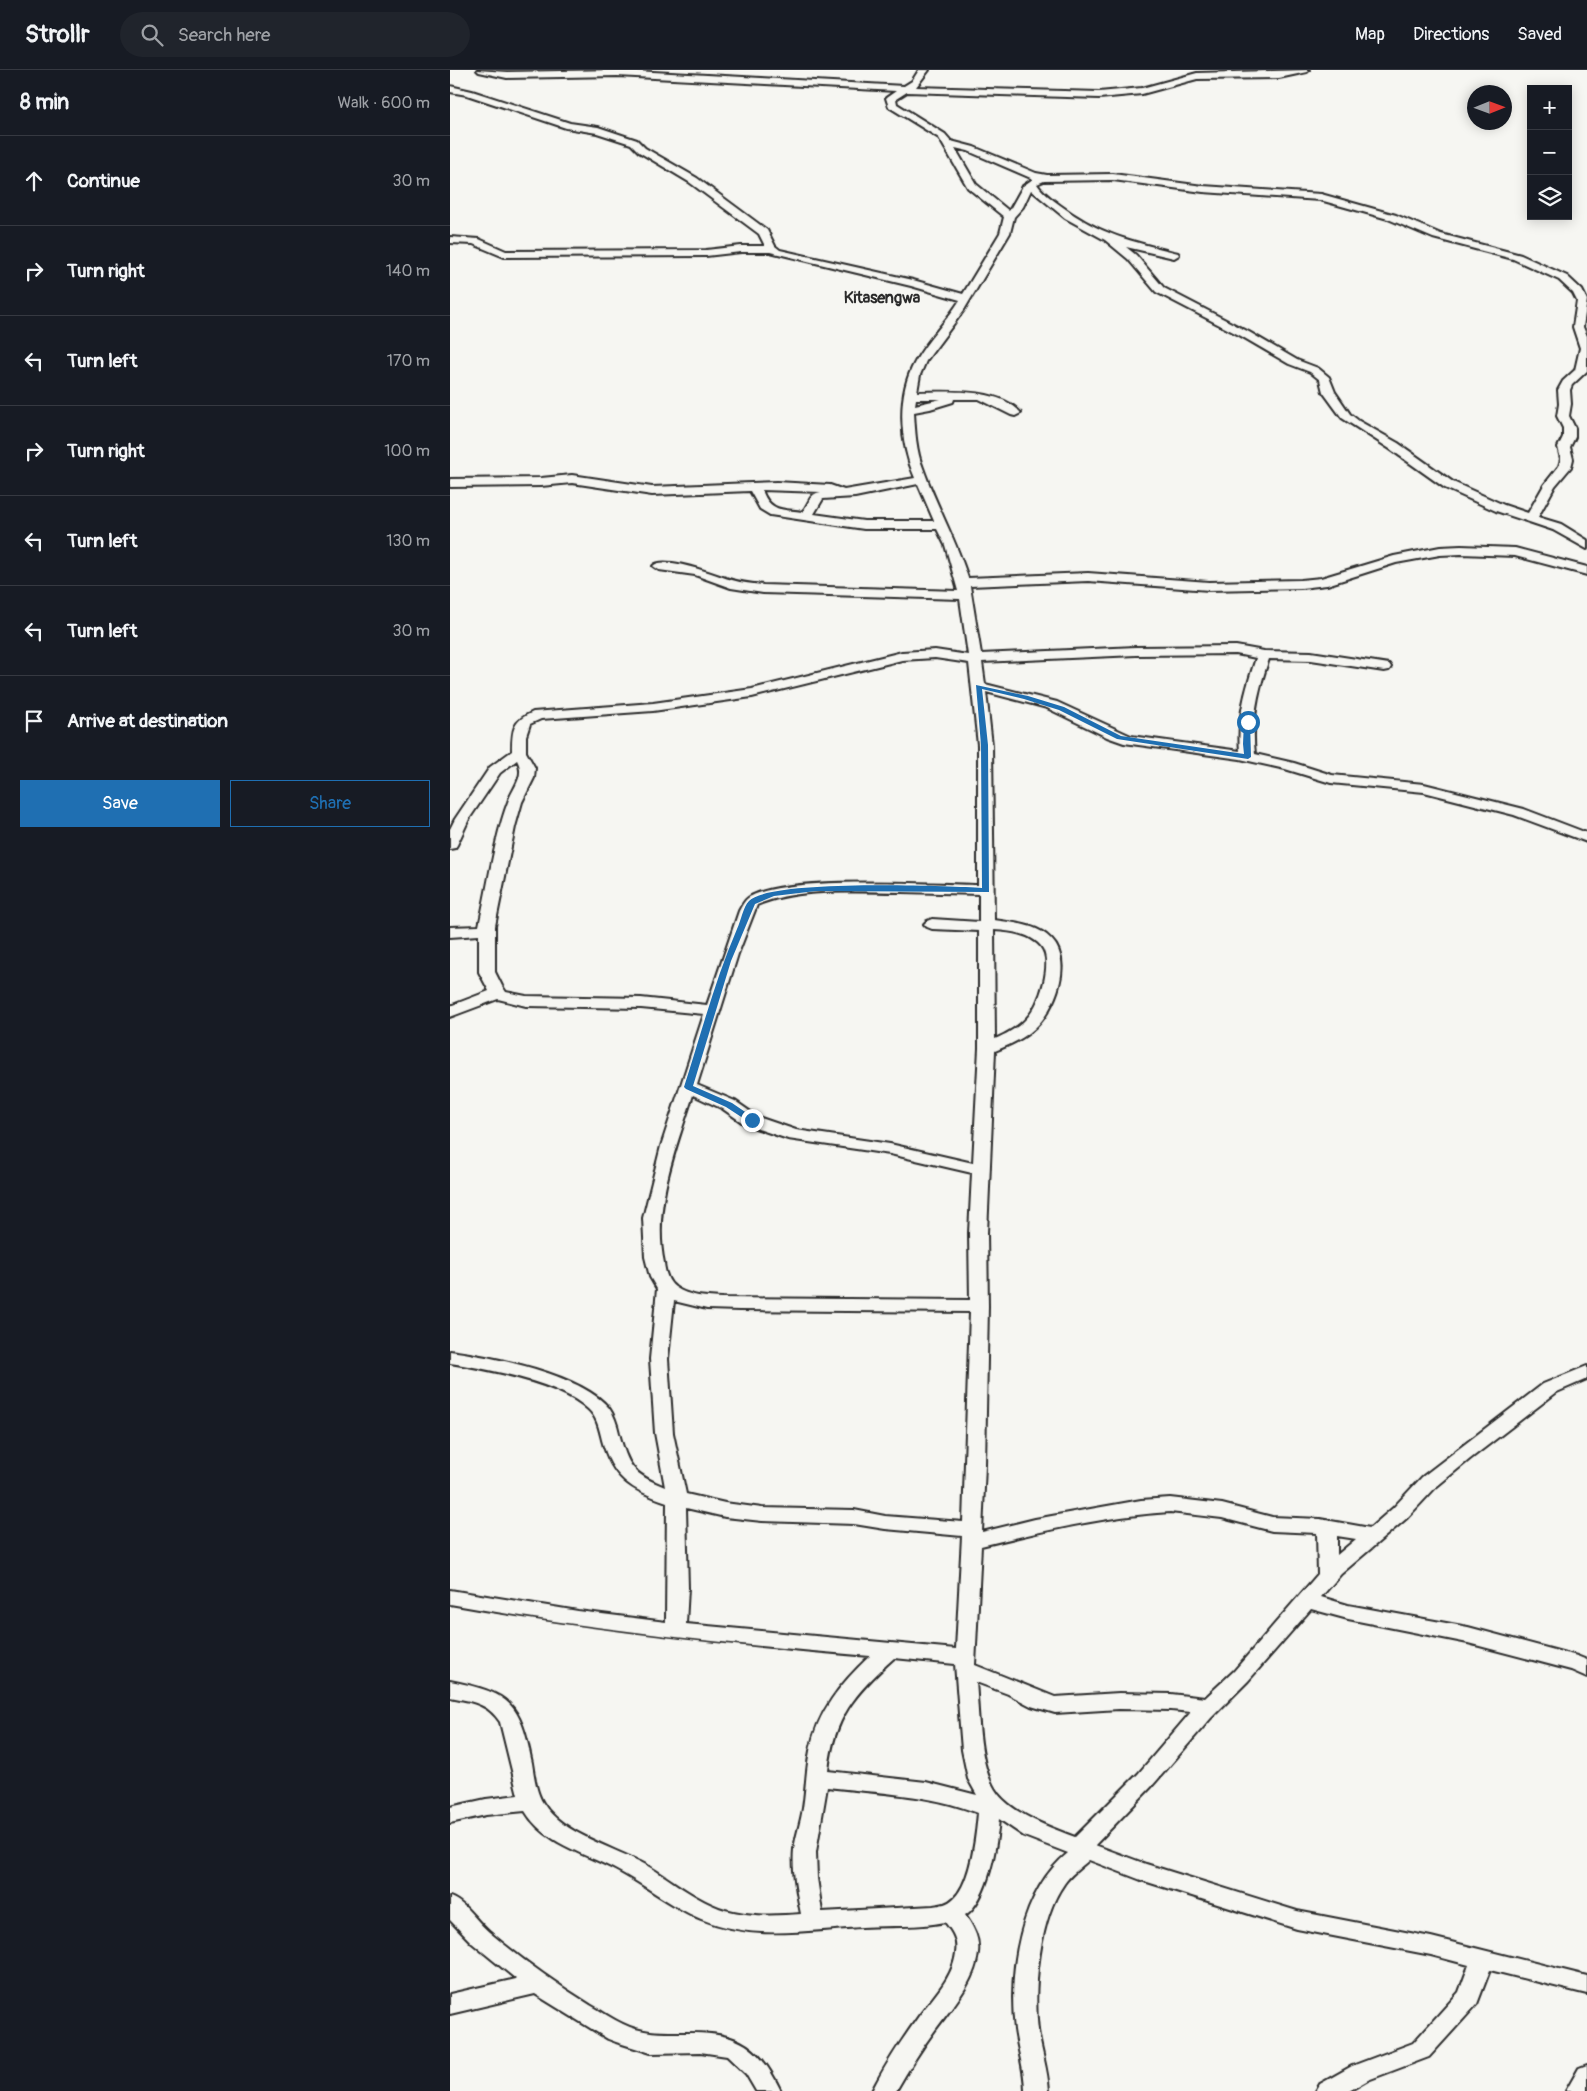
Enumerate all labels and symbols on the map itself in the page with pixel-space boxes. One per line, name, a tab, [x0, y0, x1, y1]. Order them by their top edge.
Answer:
north arrow	[1467, 85, 1512, 130]
district label: Kitasengwa	[844, 288, 921, 308]
route start	[1237, 711, 1260, 734]
route end	[741, 1109, 764, 1132]

